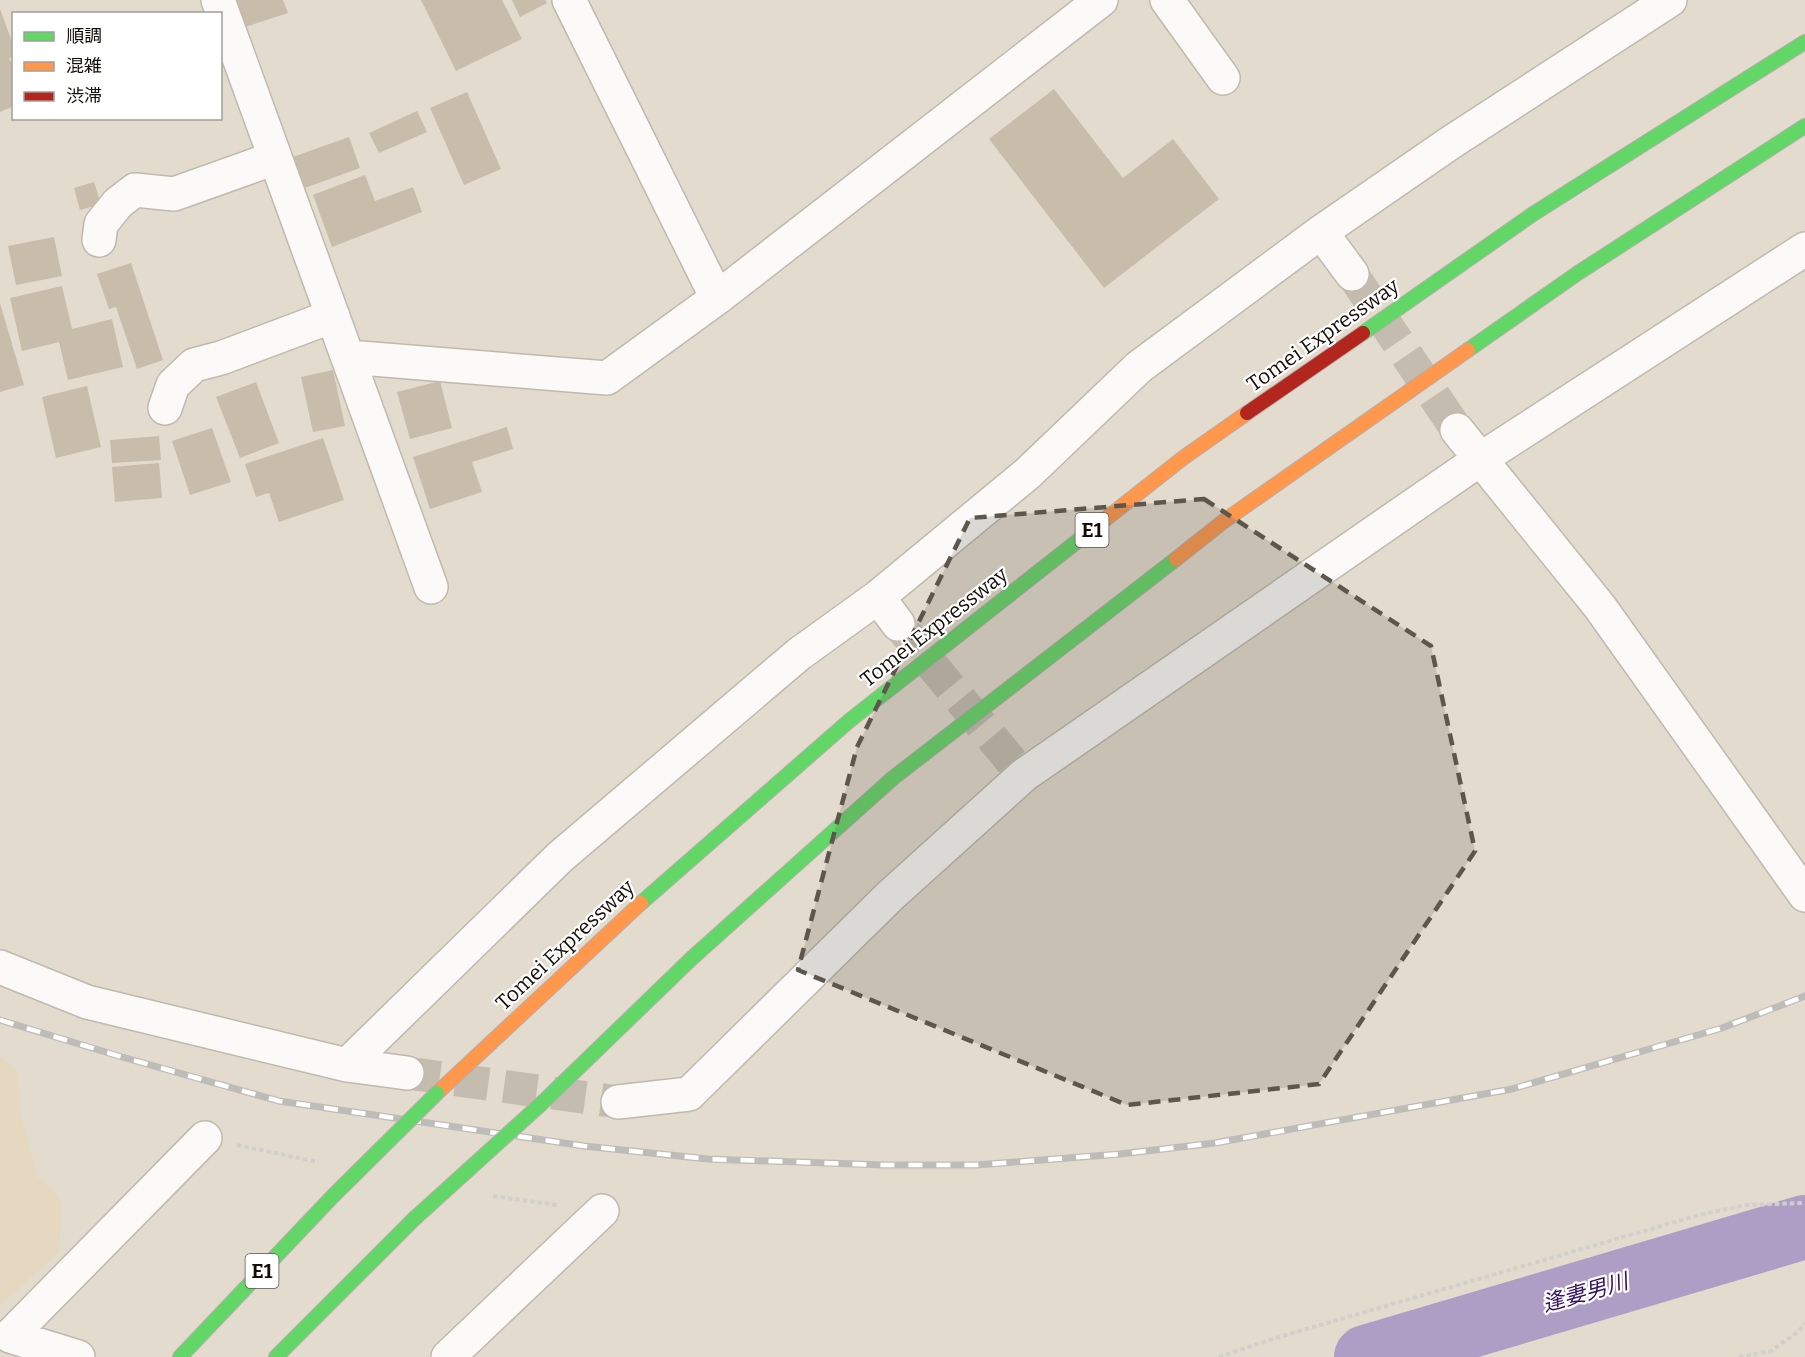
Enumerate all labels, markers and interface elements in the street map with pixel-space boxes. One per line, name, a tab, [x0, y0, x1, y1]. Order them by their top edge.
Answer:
legend	[12, 12, 222, 120]
text: 順調	[66, 25, 102, 47]
text: 混雑	[66, 55, 102, 77]
text: 渋滞	[66, 85, 102, 107]
street label: Tomei Expressway	[1242, 272, 1405, 397]
road number: E1	[1076, 513, 1108, 547]
street label: Tomei Expressway	[855, 561, 1014, 693]
street label: Tomei Expressway	[490, 874, 640, 1016]
road number: E1	[246, 1254, 278, 1288]
water label: 逢妻男川	[1539, 1267, 1633, 1318]

